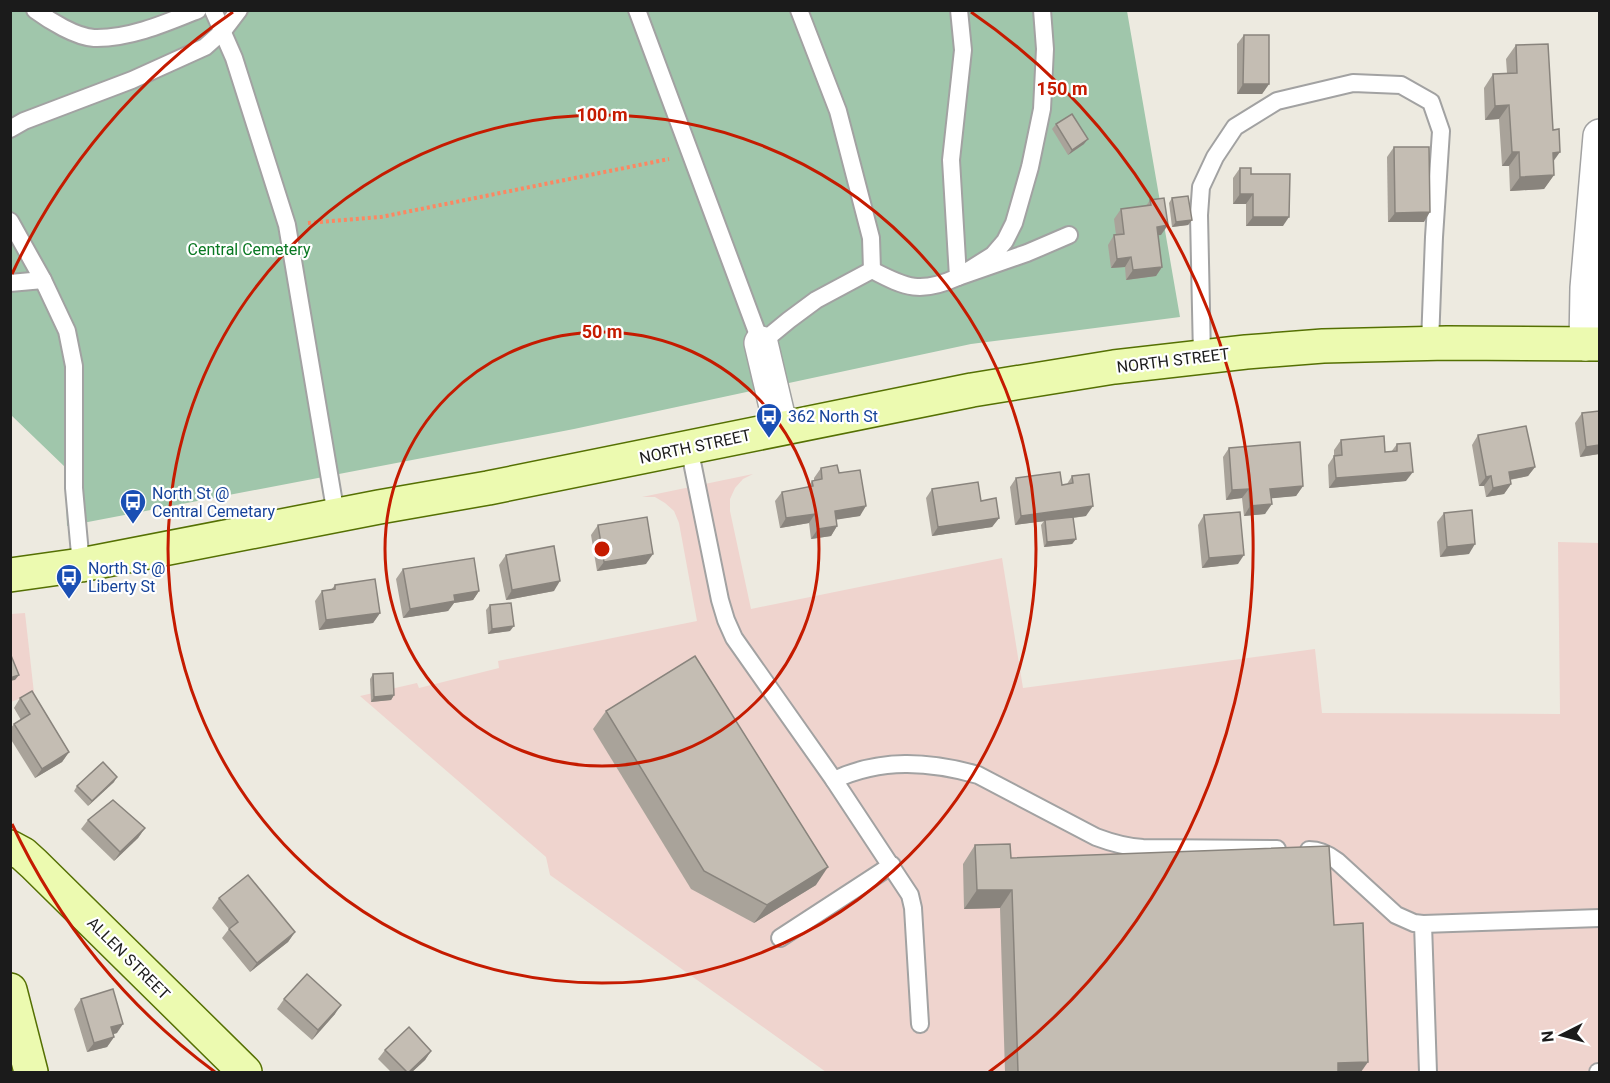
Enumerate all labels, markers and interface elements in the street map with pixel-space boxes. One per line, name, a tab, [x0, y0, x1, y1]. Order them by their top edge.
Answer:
text: 150 m	[1036, 78, 1088, 99]
text: 100 m	[576, 104, 628, 125]
park label: Central Cemetery	[188, 240, 311, 259]
text: 50 m	[582, 321, 622, 342]
street label: NORTH STREET	[1116, 344, 1231, 377]
bus stop icon: 362 North St	[754, 401, 784, 439]
place label: 362 North St	[788, 407, 878, 426]
street label: NORTH STREET	[638, 425, 753, 468]
place label: North St @ Central Cemetary	[152, 484, 276, 521]
bus stop icon: North St @ Central Cemetary	[118, 487, 148, 525]
centre of rings	[592, 539, 612, 559]
place label: North St @ Liberty St	[88, 559, 165, 596]
bus stop icon: North St @ Liberty St	[54, 562, 84, 600]
street label: ALLEN STREET	[83, 913, 174, 1004]
north arrow	[1532, 1005, 1592, 1065]
text: N	[1538, 1030, 1558, 1043]

